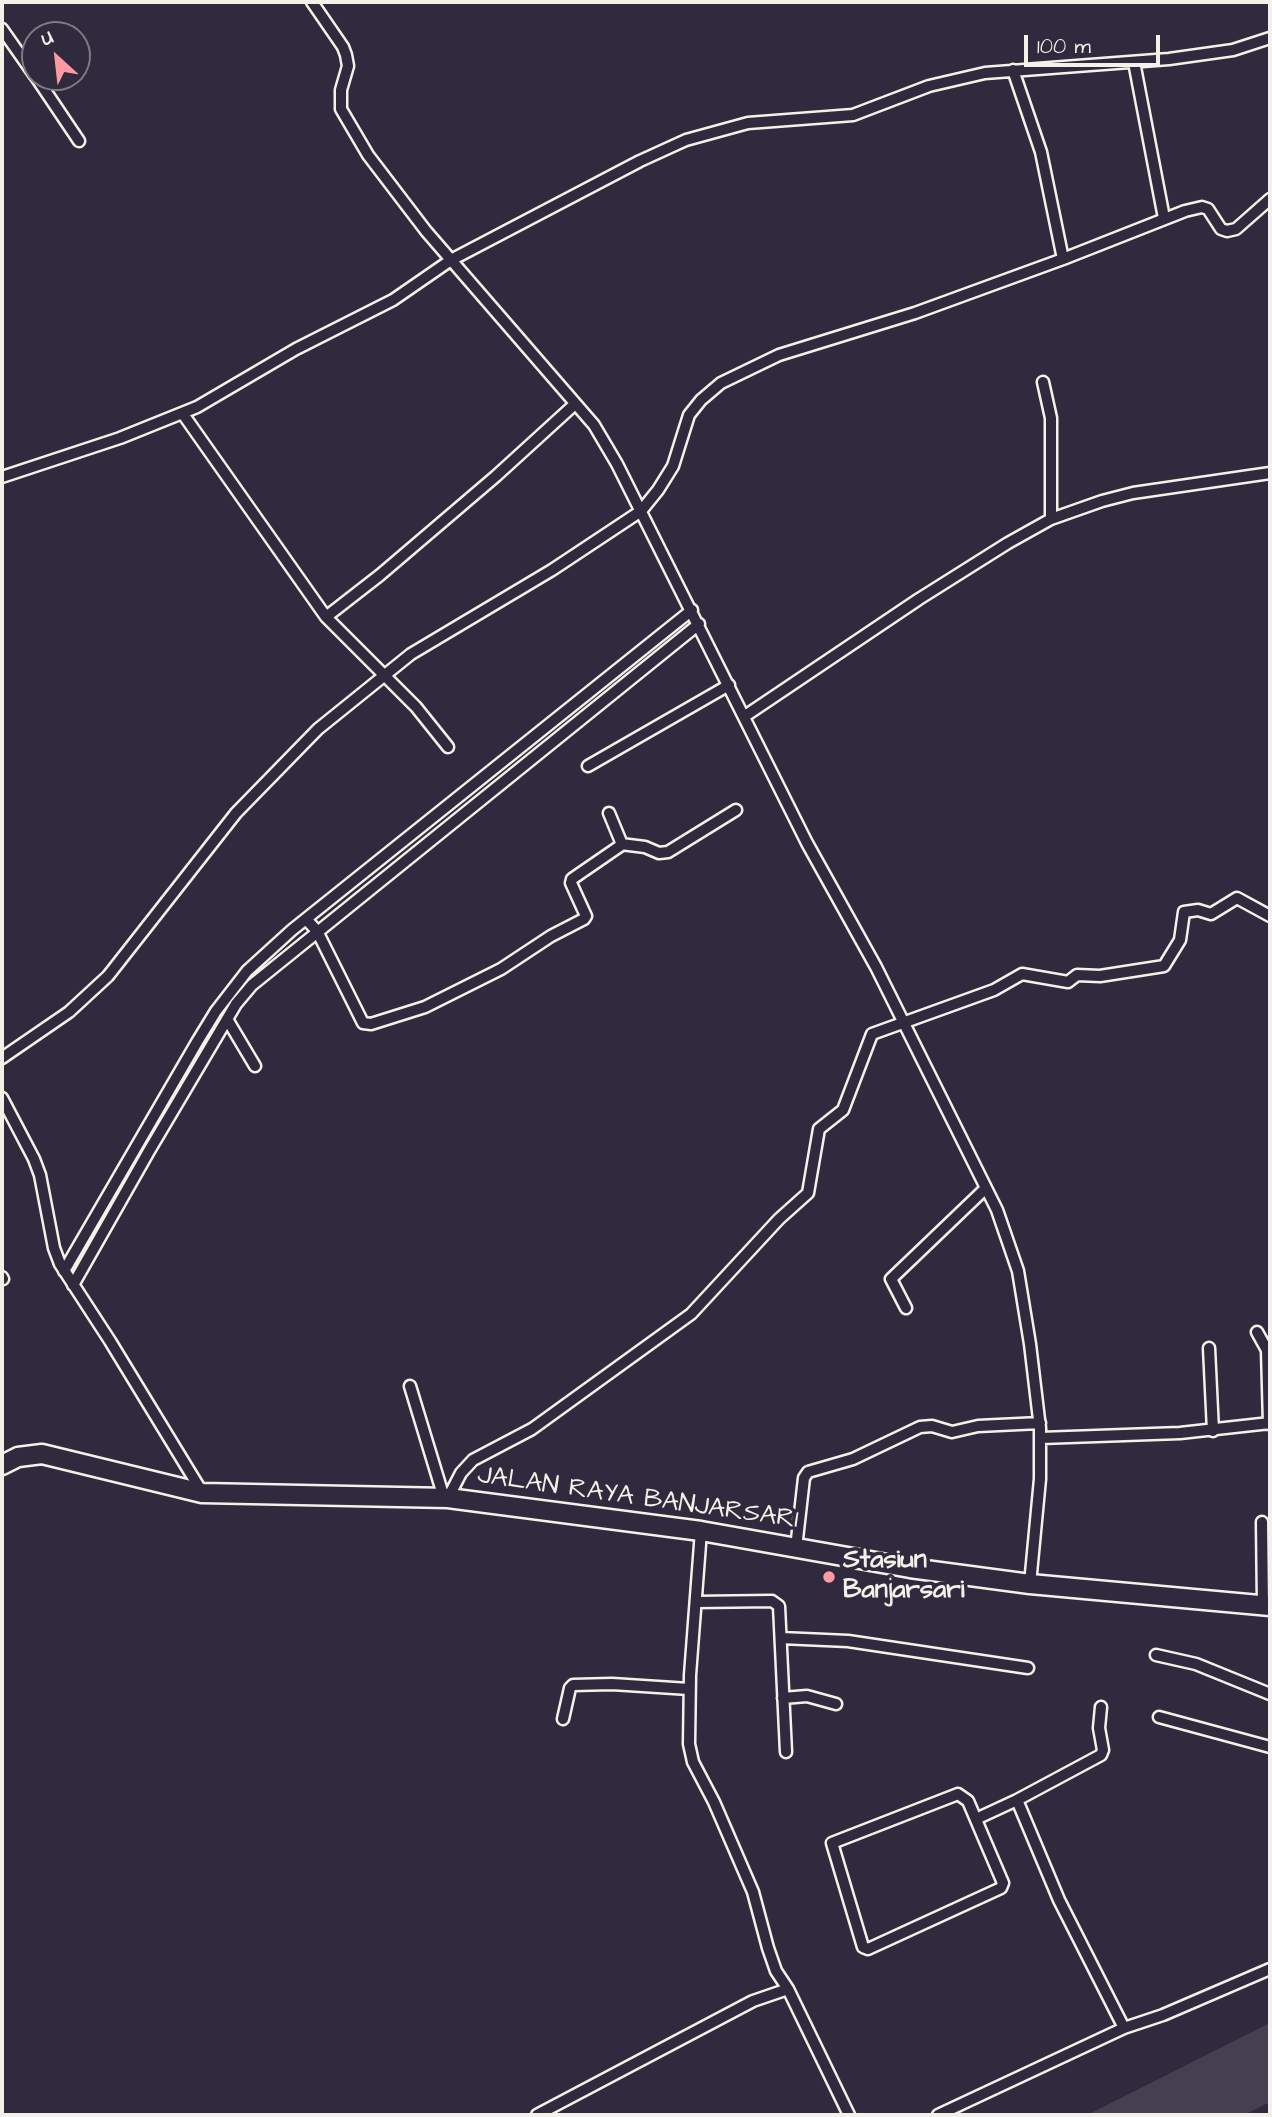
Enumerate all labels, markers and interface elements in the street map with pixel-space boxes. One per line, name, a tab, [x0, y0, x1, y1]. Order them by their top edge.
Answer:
north arrow	[21, 21, 91, 91]
scale bar	[1027, 21, 1164, 65]
text: U	[36, 24, 58, 53]
text: 100 m	[1037, 32, 1091, 61]
street label: JALAN RAYA BANJARSARI	[475, 1461, 801, 1537]
place label: Stasiun Banjarsari	[843, 1546, 964, 1608]
marker: Stasiun Banjarsari	[821, 1569, 837, 1585]

